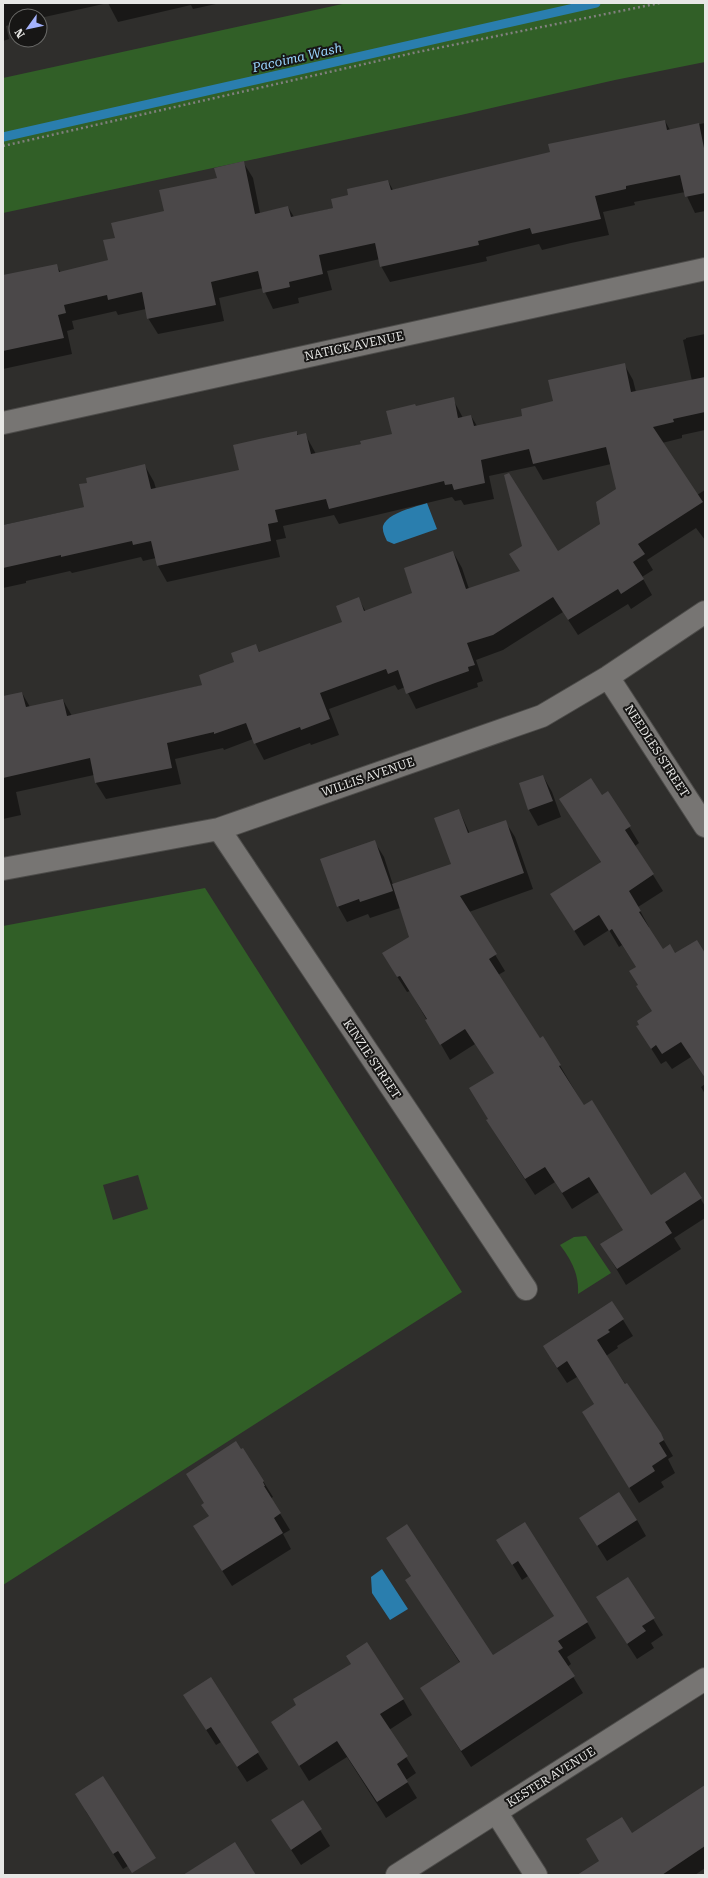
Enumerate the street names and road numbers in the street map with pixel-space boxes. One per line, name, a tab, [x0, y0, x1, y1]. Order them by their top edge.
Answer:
street label: NATICK AVENUE	[303, 329, 405, 363]
street label: NEEDLES STREET	[622, 702, 692, 800]
street label: WILLIS AVENUE	[320, 755, 416, 799]
street label: KINZIE STREET	[340, 1017, 404, 1101]
street label: KESTER AVENUE	[504, 1744, 598, 1810]

